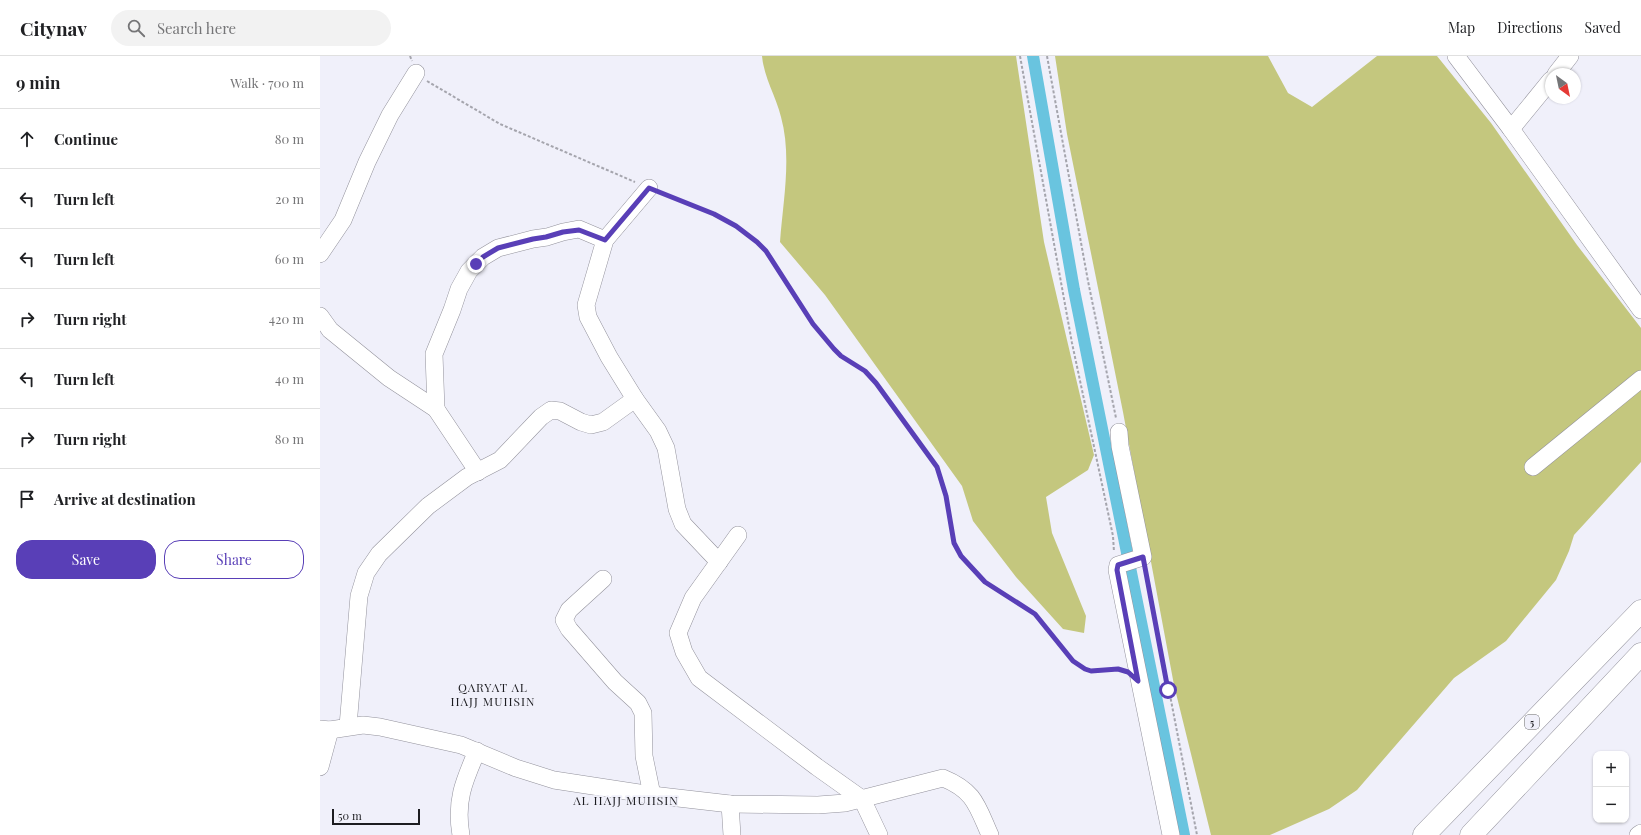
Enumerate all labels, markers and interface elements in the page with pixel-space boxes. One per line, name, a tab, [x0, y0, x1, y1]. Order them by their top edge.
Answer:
search box	[111, 10, 391, 46]
text: Citynav	[20, 15, 87, 41]
icon: search	[125, 17, 147, 39]
text: Search here	[157, 18, 236, 38]
text: Map	[1448, 18, 1475, 37]
text: Directions	[1497, 18, 1563, 37]
text: Saved	[1585, 18, 1621, 37]
north arrow	[1545, 68, 1581, 104]
text: 9 min	[16, 71, 61, 93]
text: Walk · 700 m	[230, 74, 304, 91]
icon: ahead	[16, 128, 38, 150]
text: Continue	[54, 129, 118, 149]
text: 80 m	[275, 130, 304, 147]
icon: left	[16, 188, 38, 210]
text: Turn left	[54, 189, 115, 209]
text: 20 m	[275, 190, 304, 207]
icon: left	[16, 248, 38, 270]
text: Turn left	[54, 249, 115, 269]
text: 60 m	[275, 250, 304, 267]
route end	[467, 255, 485, 273]
icon: right	[16, 308, 38, 330]
text: Turn right	[54, 309, 127, 329]
text: 420 m	[269, 310, 304, 327]
icon: left	[16, 368, 38, 390]
text: Turn left	[54, 369, 115, 389]
text: 40 m	[275, 370, 304, 387]
icon: right	[16, 428, 38, 450]
text: Turn right	[54, 429, 127, 449]
text: 80 m	[275, 430, 304, 447]
icon: arrive	[16, 488, 38, 510]
text: Arrive at destination	[54, 489, 196, 509]
button: Save	[16, 540, 156, 579]
button: Share	[164, 540, 304, 579]
district label: QARYAT AL HAJJ MUHSIN	[450, 679, 536, 709]
route start	[1159, 681, 1177, 699]
road number: 5	[1525, 715, 1539, 729]
map controls	[1593, 751, 1629, 823]
button: +	[1593, 751, 1629, 787]
button: −	[1593, 787, 1629, 823]
district label: AL HAJJ MUHSIN	[572, 792, 679, 808]
scale bar	[332, 807, 420, 826]
text: 50 m	[338, 808, 362, 823]

